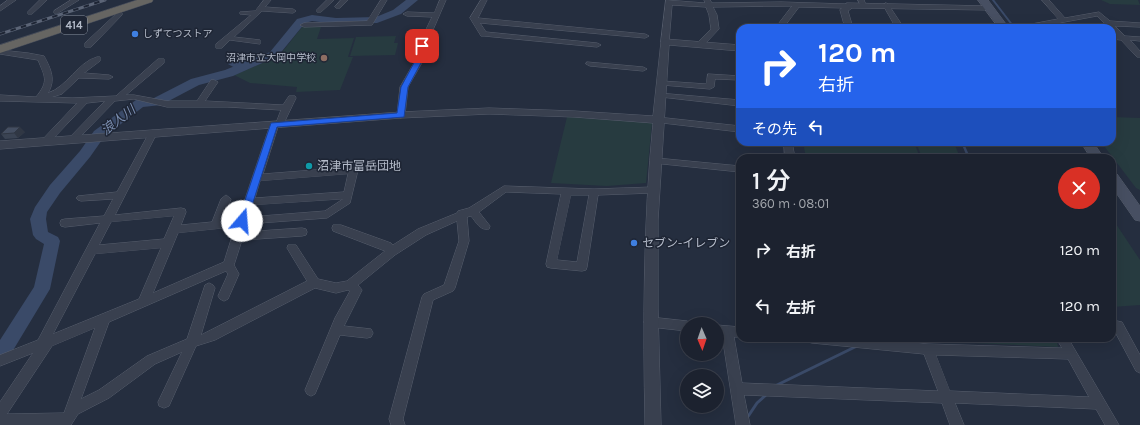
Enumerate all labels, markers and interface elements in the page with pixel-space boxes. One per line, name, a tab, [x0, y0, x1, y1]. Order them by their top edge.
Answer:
road number: 414	[61, 16, 87, 34]
place label: しずてつストア	[143, 28, 213, 40]
marker: しずてつストア	[130, 29, 140, 39]
pin	[405, 29, 439, 63]
icon: arrive	[411, 35, 433, 57]
text: 120 m	[818, 36, 896, 69]
icon: right	[752, 40, 804, 92]
place label: 沼津市立大岡中学校	[226, 52, 316, 64]
marker: 沼津市立大岡中学校	[319, 53, 329, 63]
text: 右折	[818, 74, 854, 96]
water label: 浪人川	[98, 101, 140, 138]
icon: left	[805, 116, 827, 138]
text: その先	[752, 120, 797, 138]
place label: 沼津市富岳団地	[317, 159, 401, 173]
marker: 沼津市富岳団地	[304, 161, 314, 171]
text: 1 分	[752, 167, 790, 195]
button: close	[1058, 167, 1100, 209]
text: 360 m · 08:01	[752, 196, 829, 211]
position arrow	[221, 200, 263, 242]
place label: セブン-イレブン	[642, 236, 730, 250]
marker: セブン-イレブン	[629, 238, 639, 248]
icon: right	[752, 239, 774, 261]
text: 120 m	[1060, 241, 1100, 259]
text: 右折	[786, 243, 816, 261]
icon: left	[752, 295, 774, 317]
text: 120 m	[1060, 297, 1100, 315]
text: 左折	[786, 299, 816, 317]
north arrow	[680, 317, 724, 361]
map controls	[680, 317, 724, 413]
button: layers	[680, 369, 724, 413]

